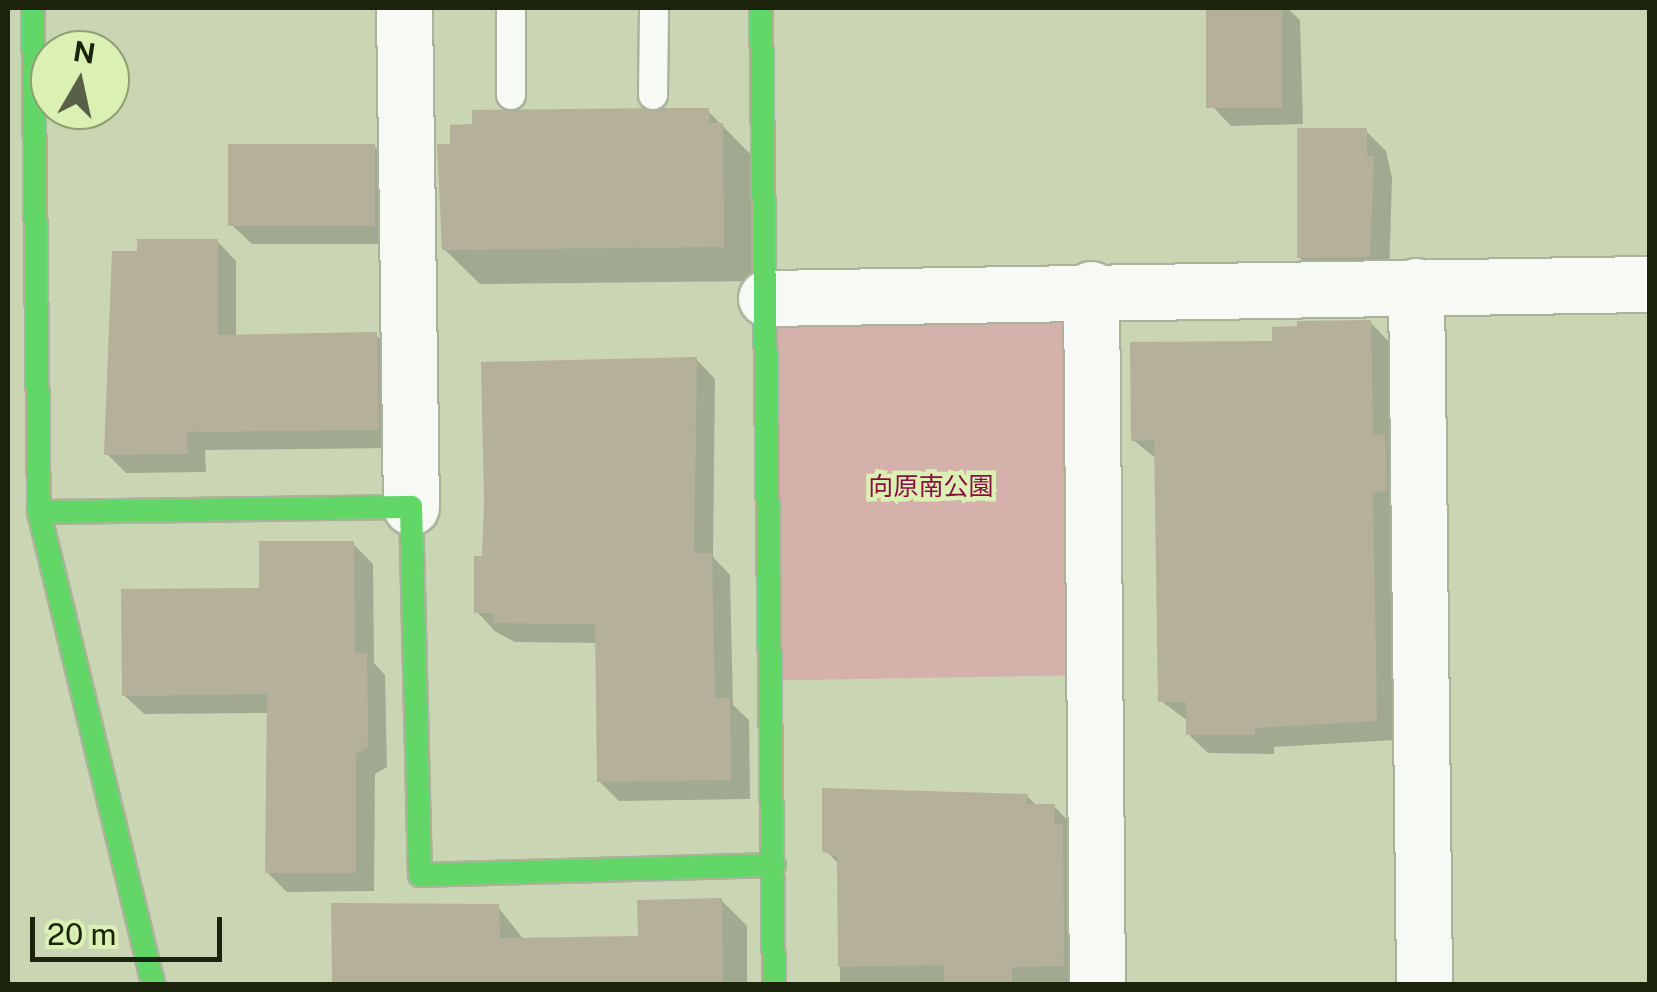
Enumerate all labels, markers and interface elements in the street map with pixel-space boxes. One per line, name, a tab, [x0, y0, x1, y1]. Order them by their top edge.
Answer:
north arrow	[30, 30, 130, 130]
text: N	[71, 34, 98, 70]
park label: 向原南公園	[869, 471, 993, 501]
scale bar	[35, 897, 228, 959]
text: 20 m	[47, 916, 116, 952]

